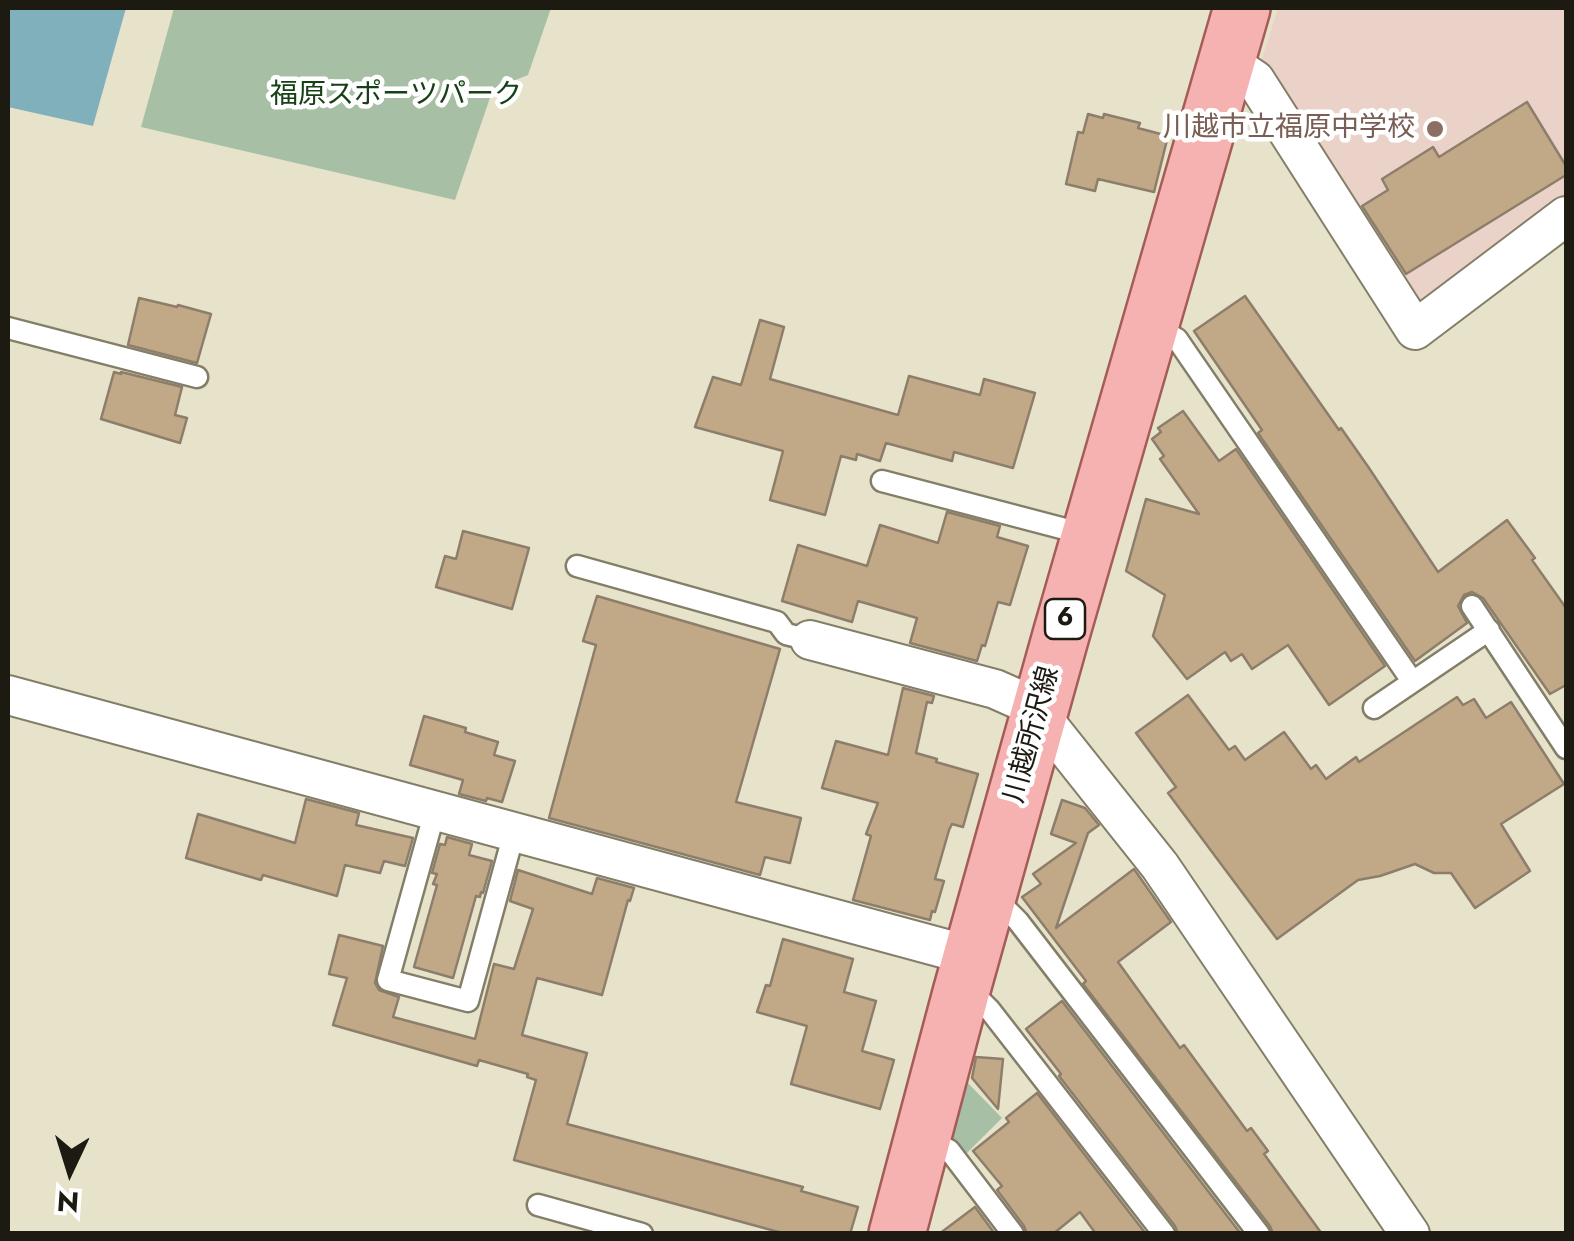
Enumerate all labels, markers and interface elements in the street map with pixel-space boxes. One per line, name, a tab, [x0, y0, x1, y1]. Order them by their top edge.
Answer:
park label: 福原スポーツパーク	[270, 79, 522, 113]
place label: 川越市立福原中学校	[1163, 112, 1415, 146]
marker: 川越市立福原中学校	[1424, 118, 1446, 140]
road number: 6	[1045, 599, 1085, 639]
street label: 川越所沢線	[999, 663, 1067, 807]
north arrow	[20, 1121, 120, 1221]
text: N	[55, 1180, 80, 1223]

